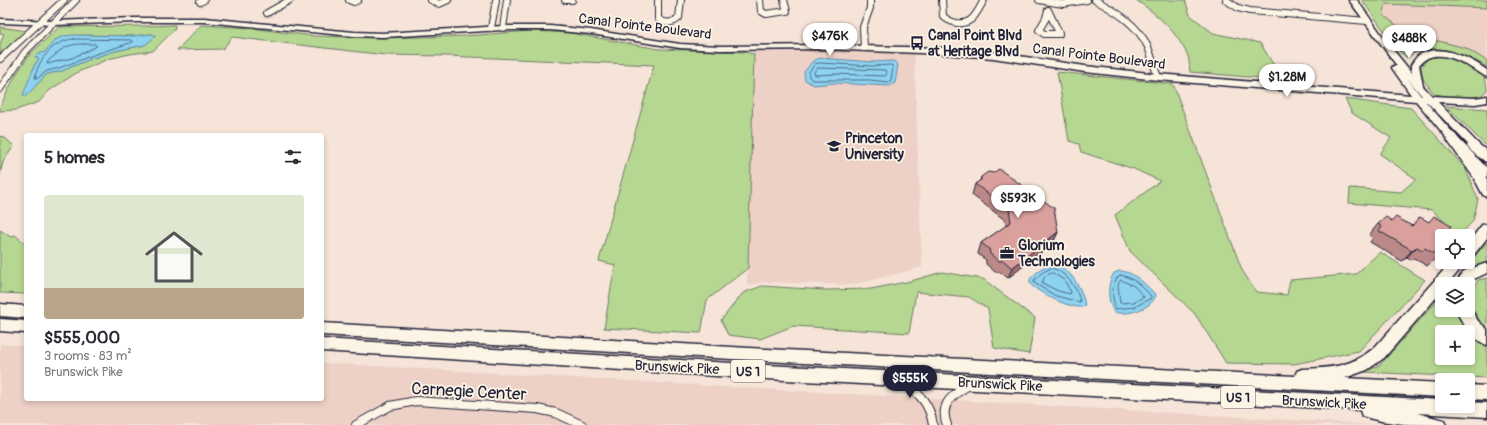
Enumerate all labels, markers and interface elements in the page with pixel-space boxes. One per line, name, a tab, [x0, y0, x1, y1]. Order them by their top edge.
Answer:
street label: Canal Pointe Boulevard	[578, 10, 712, 43]
pin: $476K	[802, 23, 858, 57]
pin: $488K	[1381, 25, 1437, 59]
place label: Canal Point Blvd at Heritage Blvd	[928, 27, 1022, 60]
text: $476K	[812, 28, 848, 44]
text: $488K	[1391, 30, 1427, 46]
bus stop icon: Canal Point Blvd at Heritage Blvd	[909, 35, 925, 51]
street label: Canal Pointe Boulevard	[1032, 40, 1166, 73]
pin: $1.28M	[1254, 64, 1320, 98]
text: $1.28M	[1268, 69, 1306, 85]
place label: Princeton University	[845, 130, 904, 163]
school or university icon: Princeton University	[826, 138, 842, 154]
icon: filters	[282, 146, 304, 168]
text: 5 homes	[44, 147, 105, 168]
pin: $593K	[990, 185, 1046, 219]
text: $593K	[1000, 190, 1036, 206]
icon: home	[138, 221, 210, 293]
map controls	[1435, 229, 1475, 413]
button: locate	[1435, 229, 1475, 269]
place label: Glorium Technologies	[1017, 237, 1096, 270]
office icon: Glorium Technologies	[999, 245, 1015, 261]
button: layers	[1435, 277, 1475, 317]
button: +	[1435, 325, 1475, 365]
text: $555,000	[44, 327, 120, 348]
text: 3 rooms · 83 m²	[44, 348, 132, 364]
street label: Brunswick Pike	[634, 357, 720, 378]
road number: US 1	[731, 360, 765, 382]
text: Brunswick Pike	[44, 364, 123, 380]
pin: $555K	[882, 365, 938, 399]
text: $555K	[892, 370, 928, 386]
button: −	[1435, 373, 1475, 413]
street label: Brunswick Pike	[957, 374, 1043, 395]
street label: Carnegie Center	[411, 378, 527, 405]
road number: US 1	[1221, 386, 1255, 408]
street label: Brunswick Pike	[1281, 392, 1367, 413]

